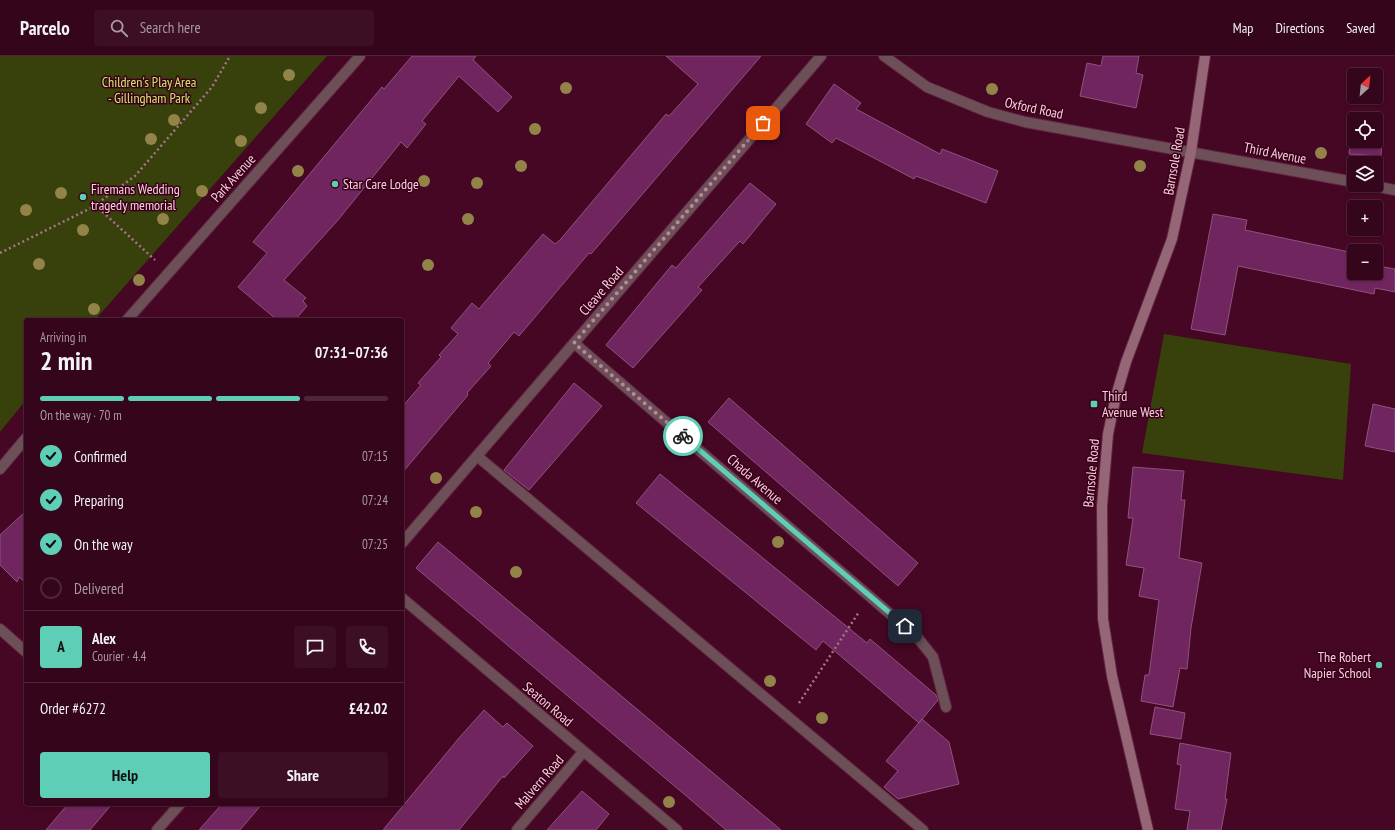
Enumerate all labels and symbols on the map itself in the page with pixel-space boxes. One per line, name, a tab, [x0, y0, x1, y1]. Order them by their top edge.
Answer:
north arrow	[1347, 68, 1383, 104]
park label: Children's Play Area - Gillingham Park	[102, 73, 196, 107]
street label: Oxford Road	[1003, 93, 1065, 123]
pin	[746, 106, 780, 140]
street label: Barnsole Road	[1159, 126, 1189, 196]
street label: Third Avenue	[1242, 138, 1308, 168]
street label: Park Avenue	[207, 150, 259, 206]
place label: Star Care Lodge	[343, 175, 419, 193]
marker: Star Care Lodge	[330, 179, 340, 189]
place label: Firemans Wedding tragedy memorial	[91, 180, 180, 214]
marker: Firemans Wedding tragedy memorial	[78, 192, 88, 202]
street label: Cleave Road	[575, 263, 627, 319]
place label: Third Avenue West	[1102, 387, 1164, 421]
marker: Third Avenue West	[1089, 399, 1099, 409]
courier	[663, 416, 703, 456]
street label: Barnsole Road	[1079, 438, 1103, 508]
street label: Chada Avenue	[723, 450, 787, 508]
pin	[888, 609, 922, 643]
place label: The Robert Napier School	[1304, 648, 1372, 682]
marker: The Robert Napier School	[1374, 660, 1384, 670]
street label: Seaton Road	[519, 678, 577, 730]
street label: Malvern Road	[511, 751, 567, 813]

